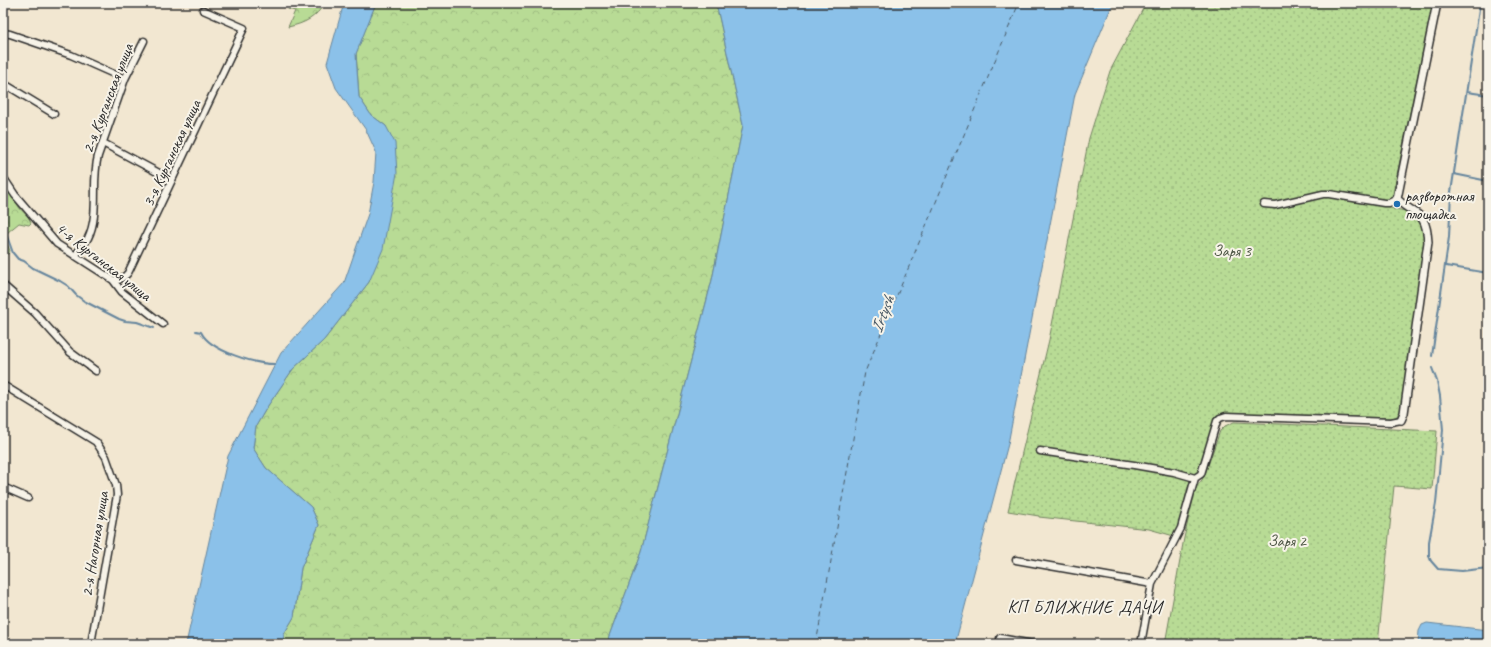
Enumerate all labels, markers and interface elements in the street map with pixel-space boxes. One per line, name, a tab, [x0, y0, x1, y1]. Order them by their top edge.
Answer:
street label: 2-я Курганская улица	[78, 39, 139, 156]
street label: 3-я Курганская улица	[138, 95, 206, 210]
place label: разворотная площадка	[1405, 186, 1475, 224]
marker: разворотная площадка	[1392, 199, 1402, 209]
street label: 4-я Курганская улица	[52, 218, 156, 306]
park label: Заря 3	[1213, 241, 1253, 261]
water label: Irtysh	[866, 292, 899, 336]
street label: 2-я Нагорная улица	[77, 489, 113, 598]
park label: Заря 2	[1268, 531, 1308, 551]
district label: КП БЛИЖНИЕ ДАЧИ	[1007, 597, 1165, 618]

